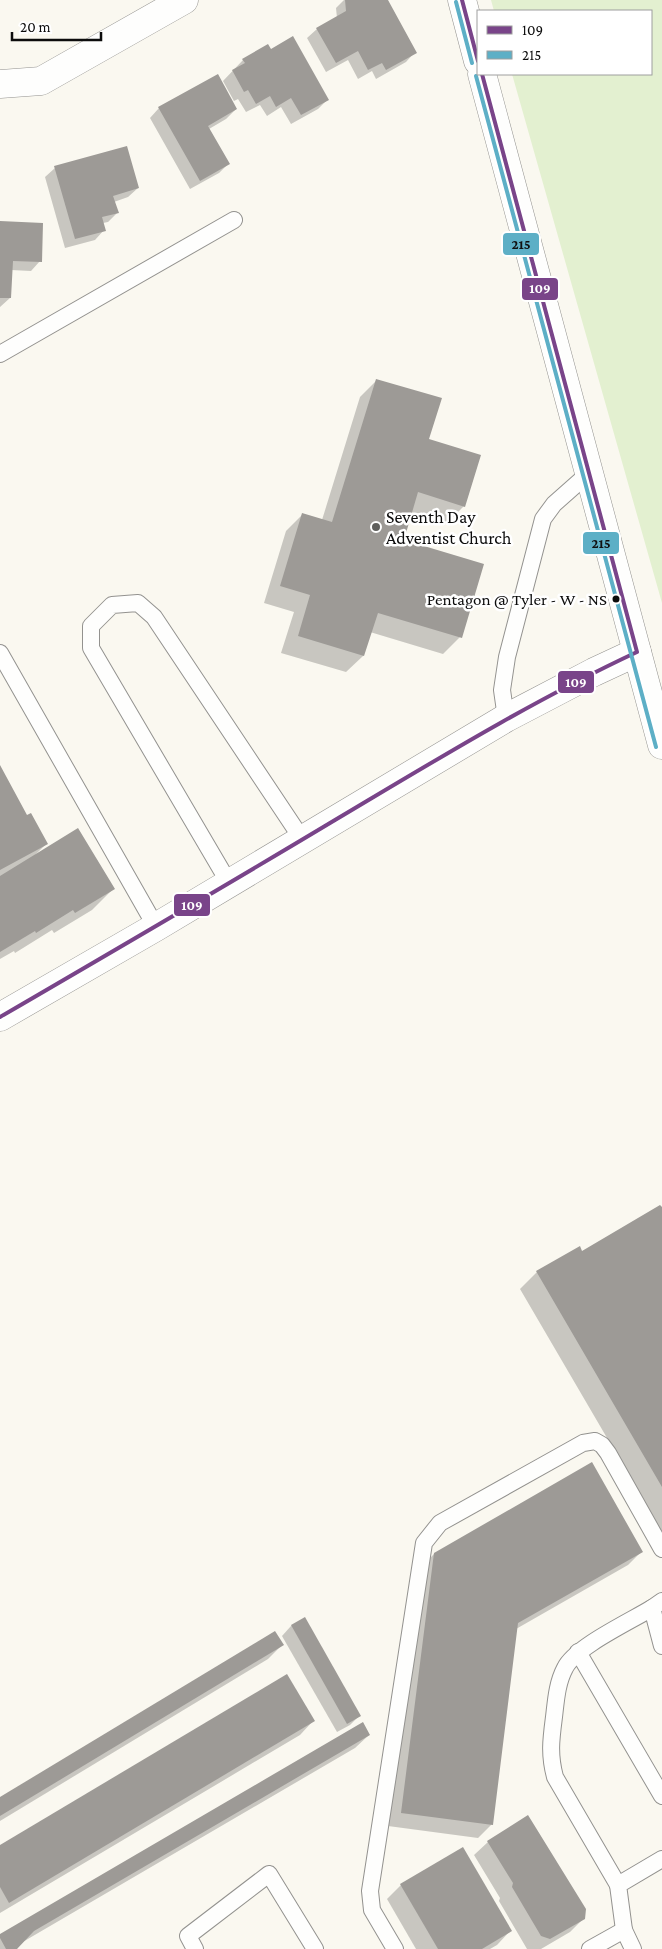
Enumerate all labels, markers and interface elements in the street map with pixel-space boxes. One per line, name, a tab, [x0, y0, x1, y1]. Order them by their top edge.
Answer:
scale bar	[12, 10, 101, 42]
legend	[477, 10, 652, 75]
text: 20 m	[20, 19, 51, 35]
text: 109	[522, 22, 543, 38]
text: 215	[522, 47, 541, 63]
line badge: 215	[502, 232, 540, 256]
text: 215	[511, 236, 531, 252]
line badge: 109	[521, 277, 559, 301]
text: 109	[529, 280, 551, 296]
place label: Seventh Day Adventist Church	[386, 507, 512, 548]
marker: Seventh Day Adventist Church	[370, 521, 382, 533]
line badge: 215	[582, 531, 620, 555]
text: 215	[591, 535, 611, 551]
place label: Pentagon @ Tyler - W - NS	[427, 590, 607, 609]
marker: Pentagon @ Tyler - W - NS	[611, 594, 621, 604]
line badge: 109	[557, 670, 595, 694]
text: 109	[565, 674, 587, 690]
line badge: 109	[173, 893, 211, 917]
text: 109	[181, 897, 203, 913]

